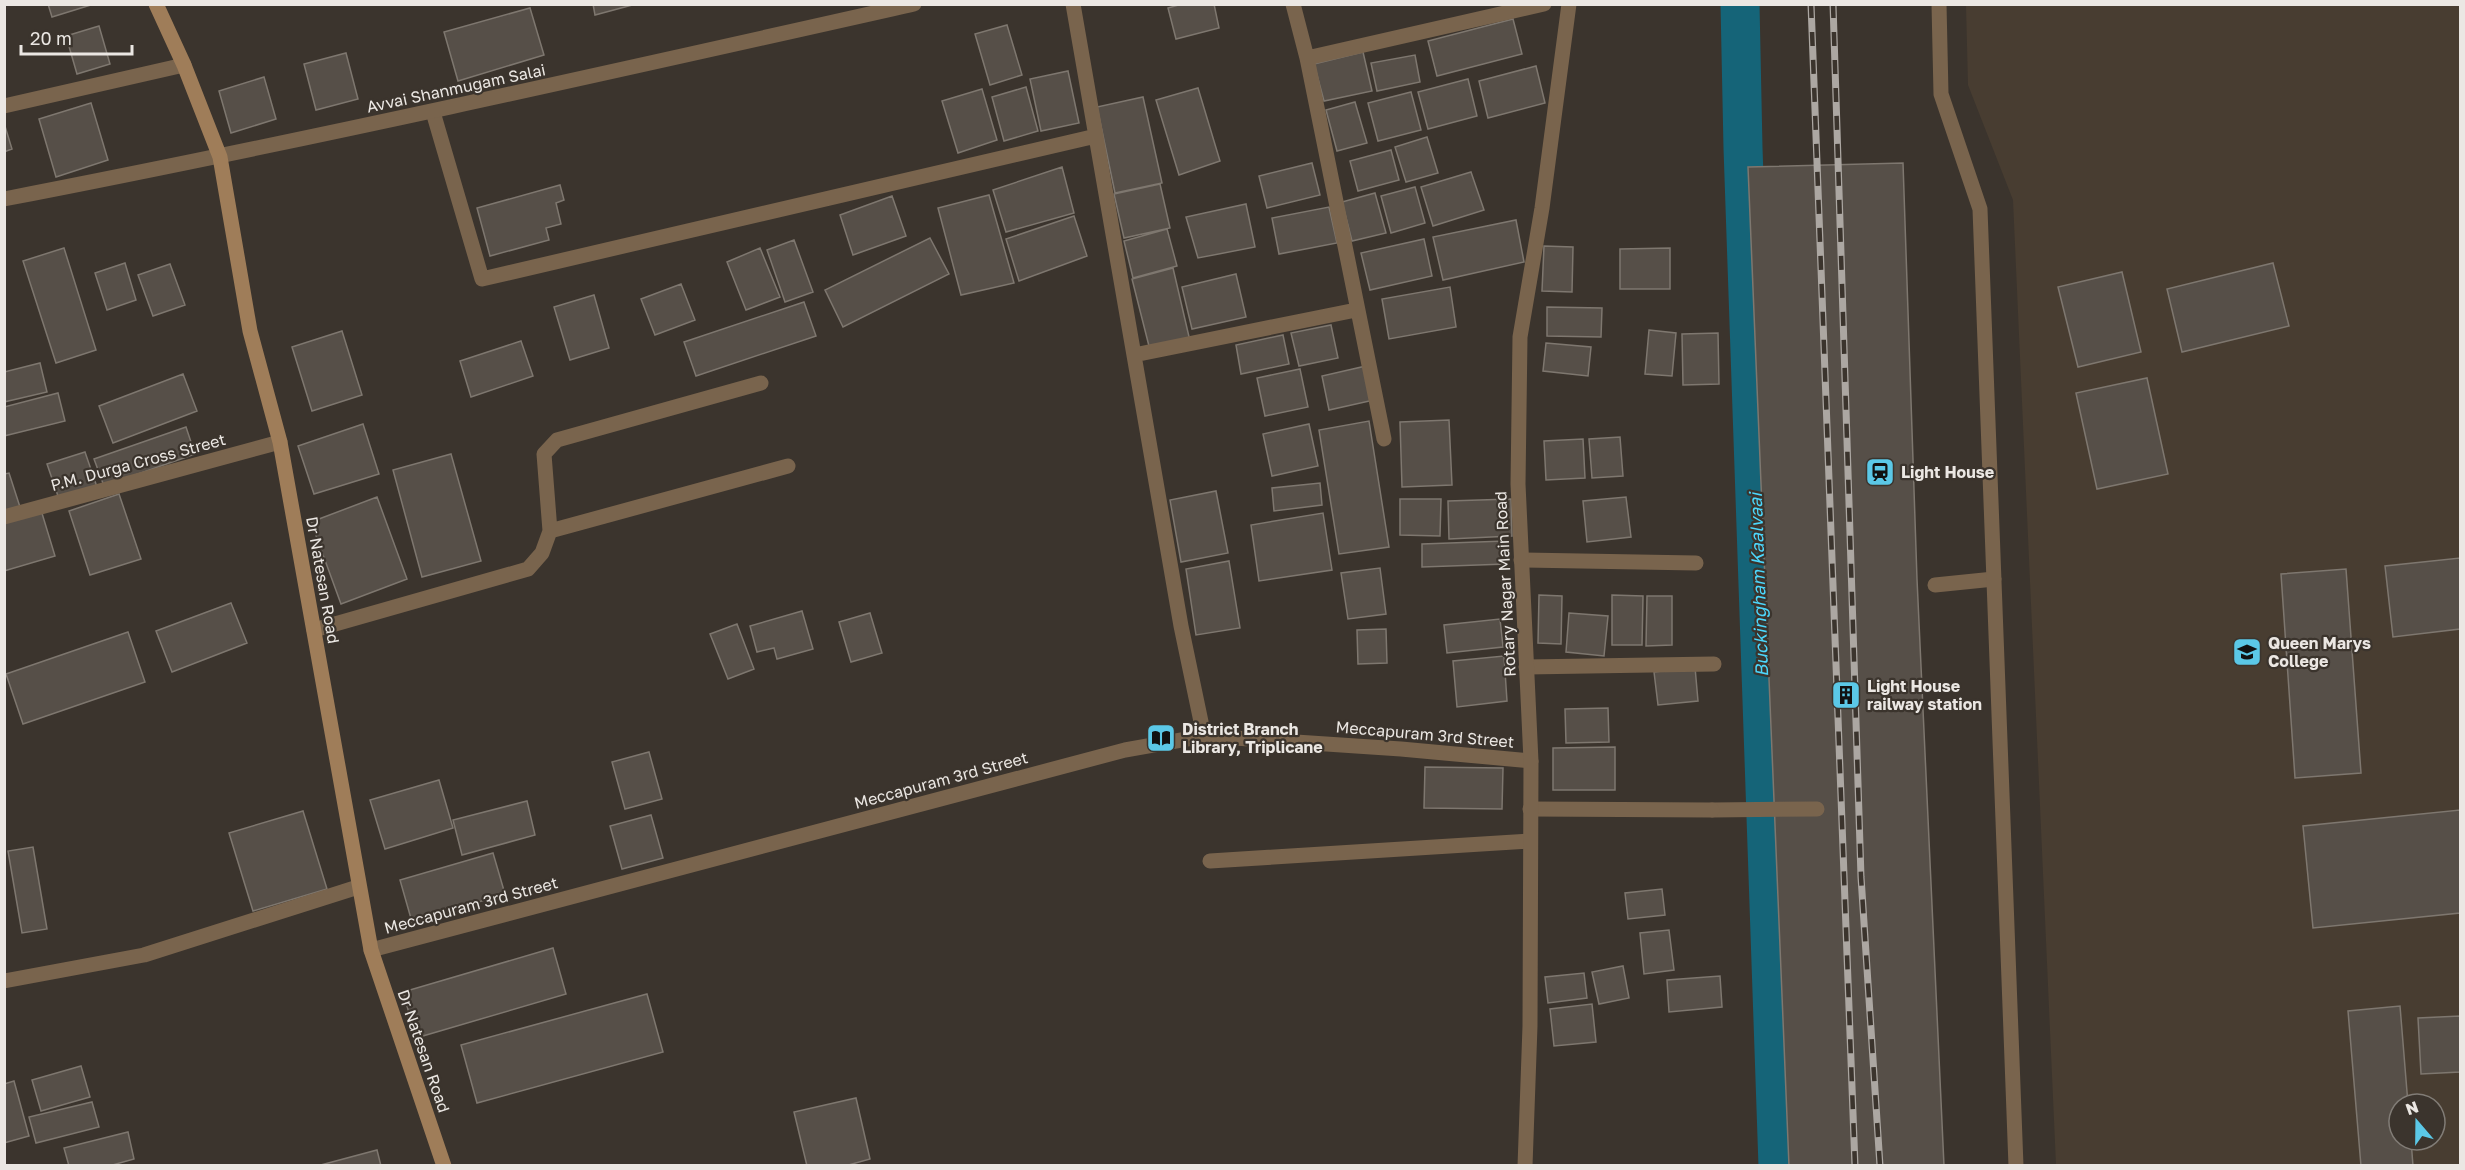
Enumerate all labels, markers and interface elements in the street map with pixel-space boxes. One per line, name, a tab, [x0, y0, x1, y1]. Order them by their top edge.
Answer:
scale bar	[21, 18, 132, 56]
text: 20 m	[30, 27, 72, 49]
street label: Avvai Shanmugam Salai	[365, 59, 547, 117]
street label: P.M. Durga Cross Street	[48, 429, 228, 495]
station icon: Light House	[1864, 456, 1896, 488]
place label: Light House	[1901, 462, 1994, 482]
water label: Buckingham Kaalvaai	[1744, 490, 1772, 677]
street label: Rotary Nagar Main Road	[1490, 491, 1520, 677]
street label: Dr Natesan Road	[302, 515, 344, 645]
place label: Queen Marys College	[2268, 633, 2371, 671]
school or university icon: Queen Marys College	[2231, 636, 2263, 668]
place label: Light House railway station	[1867, 676, 1982, 714]
building icon: Light House railway station	[1830, 679, 1862, 711]
street label: Meccapuram 3rd Street	[1335, 716, 1515, 752]
place label: District Branch Library, Triplicane	[1182, 719, 1323, 757]
library icon: District Branch Library, Triplicane	[1145, 722, 1177, 754]
street label: Meccapuram 3rd Street	[852, 747, 1030, 813]
street label: Meccapuram 3rd Street	[382, 872, 560, 938]
street label: Dr Natesan Road	[394, 987, 454, 1115]
north arrow	[2387, 1092, 2447, 1152]
text: N	[2403, 1096, 2421, 1119]

